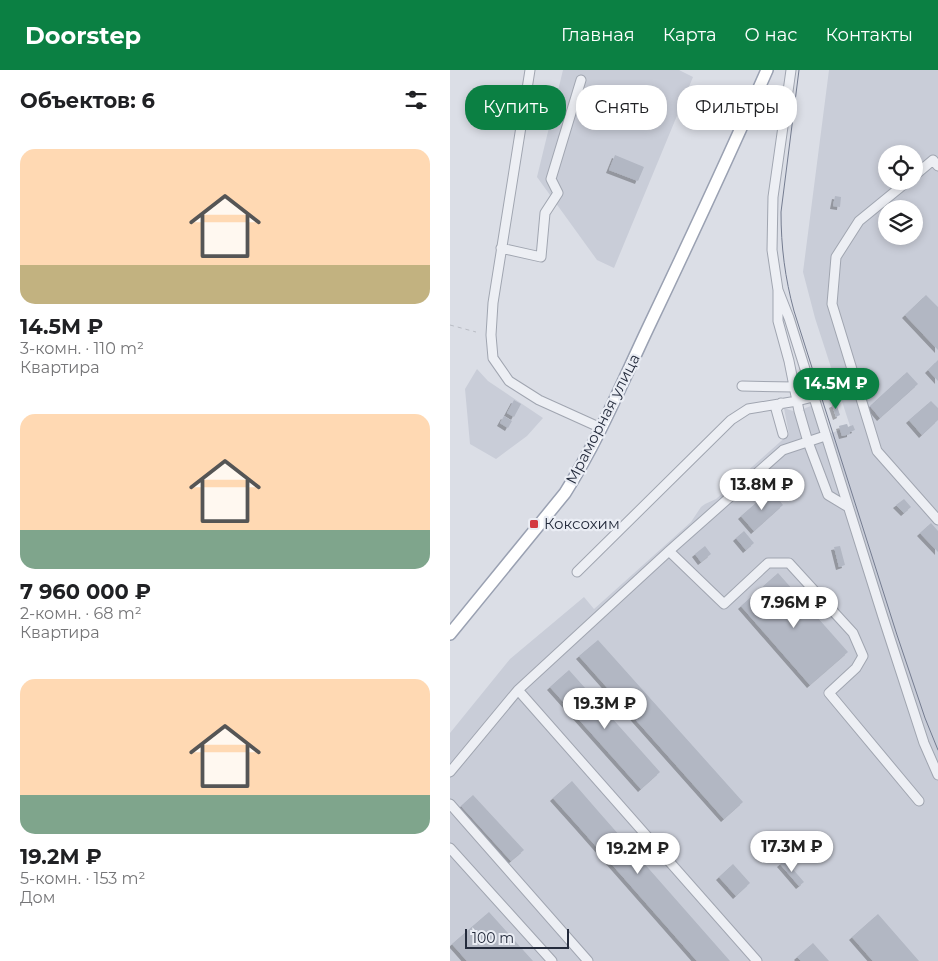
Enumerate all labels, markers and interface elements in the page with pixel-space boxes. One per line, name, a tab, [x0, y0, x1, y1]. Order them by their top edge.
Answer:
text: Doorstep	[25, 21, 141, 50]
text: Главная	[561, 24, 635, 46]
text: Карта	[663, 24, 717, 46]
text: О нас	[745, 24, 797, 46]
text: Контакты	[825, 24, 913, 46]
chip: Купить	[465, 85, 566, 130]
chip: Снять	[576, 85, 667, 130]
chip: Фильтры	[677, 85, 797, 130]
icon: filters	[402, 86, 430, 114]
text: Объектов: 6	[20, 88, 155, 113]
map controls	[878, 145, 923, 245]
button: locate	[878, 145, 923, 190]
icon: home	[180, 181, 270, 271]
button: layers	[878, 200, 923, 245]
text: 14.5M ₽	[20, 314, 103, 339]
text: 3-комн. · 110 m²	[20, 339, 144, 358]
street label: Мраморная улица	[561, 350, 644, 487]
text: Квартира	[20, 358, 100, 377]
pin: 14.5M ₽	[790, 368, 882, 410]
text: 14.5M ₽	[804, 374, 868, 393]
icon: home	[180, 446, 270, 536]
pin: 13.8M ₽	[716, 468, 808, 511]
text: 13.8M ₽	[731, 475, 793, 494]
place label: Коксохим	[544, 514, 620, 533]
marker: Коксохим	[528, 518, 540, 530]
text: 7 960 000 ₽	[20, 579, 151, 604]
pin: 7.96M ₽	[748, 586, 840, 629]
text: 7.96M ₽	[761, 593, 827, 612]
text: 2-комн. · 68 m²	[20, 604, 142, 623]
text: Квартира	[20, 623, 100, 642]
pin: 19.3M ₽	[559, 688, 651, 730]
text: 19.3M ₽	[574, 694, 636, 713]
icon: home	[180, 711, 270, 801]
pin: 17.3M ₽	[746, 830, 838, 873]
pin: 19.2M ₽	[592, 832, 684, 875]
text: 17.3M ₽	[761, 837, 823, 856]
text: 19.2M ₽	[607, 839, 669, 858]
text: 19.2M ₽	[20, 844, 102, 869]
text: 5-комн. · 153 m²	[20, 869, 145, 888]
text: Дом	[20, 888, 55, 907]
scale bar	[465, 926, 569, 949]
text: 100 m	[472, 929, 514, 947]

